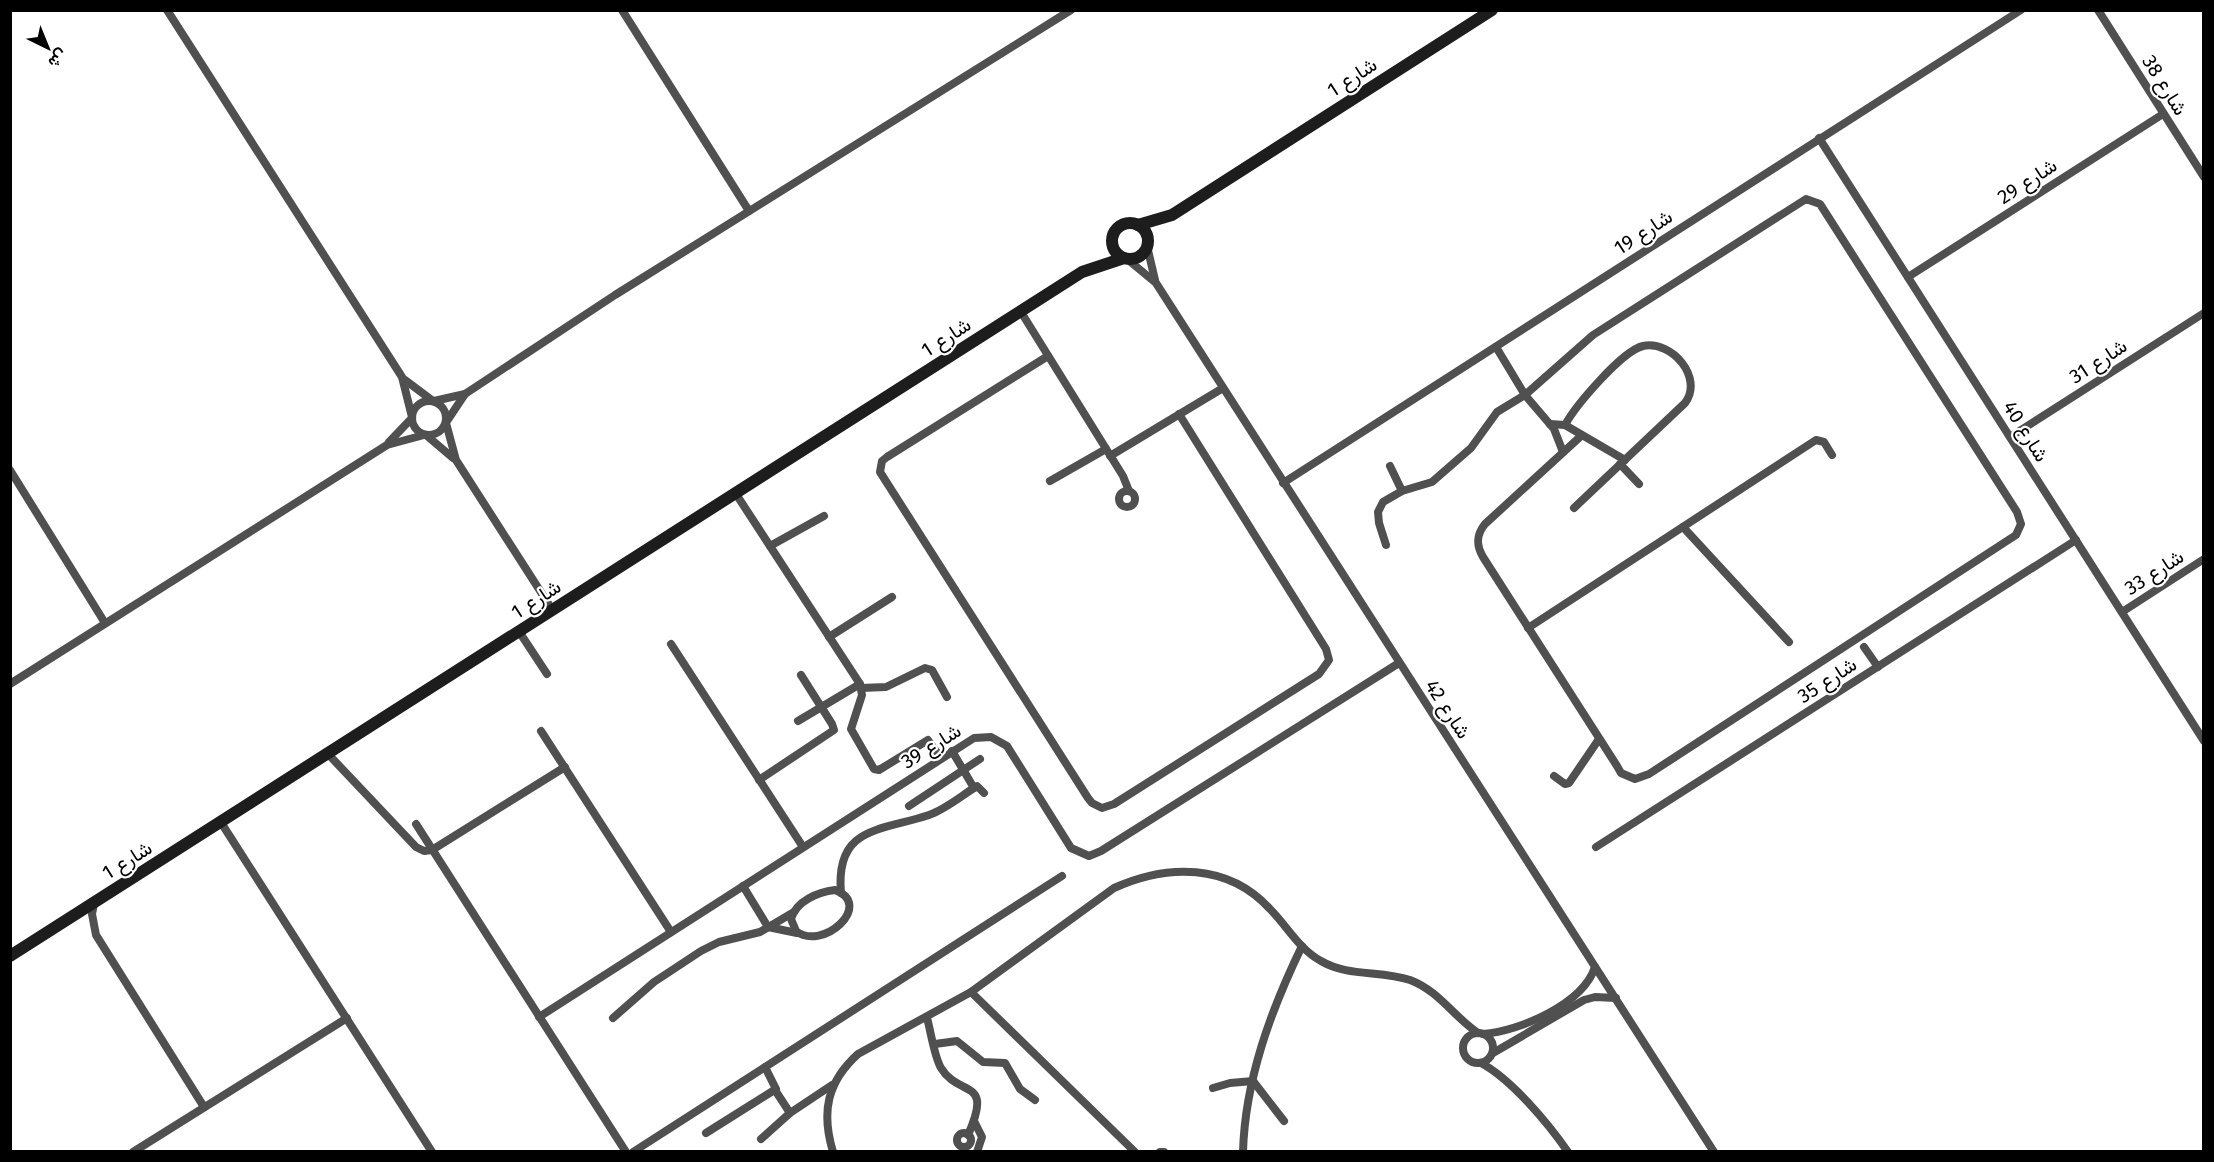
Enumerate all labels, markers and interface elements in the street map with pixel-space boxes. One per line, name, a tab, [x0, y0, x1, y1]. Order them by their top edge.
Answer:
north arrow	[18, 18, 78, 78]
text: ش	[44, 45, 71, 72]
street label: شارع 38	[2135, 50, 2193, 121]
street label: شارع 1	[1323, 52, 1382, 104]
street label: شارع 29	[1993, 153, 2062, 211]
street label: شارع 19	[1609, 204, 1678, 261]
street label: شارع 1	[917, 312, 976, 364]
street label: شارع 31	[2065, 334, 2132, 390]
street label: شارع 40	[1996, 396, 2054, 467]
street label: شارع 33	[2120, 544, 2189, 602]
street label: شارع 1	[507, 574, 566, 626]
street label: شارع 35	[1793, 652, 1862, 710]
street label: شارع 42	[1418, 675, 1476, 744]
street label: شارع 39	[897, 718, 966, 775]
street label: شارع 1	[98, 835, 157, 886]

